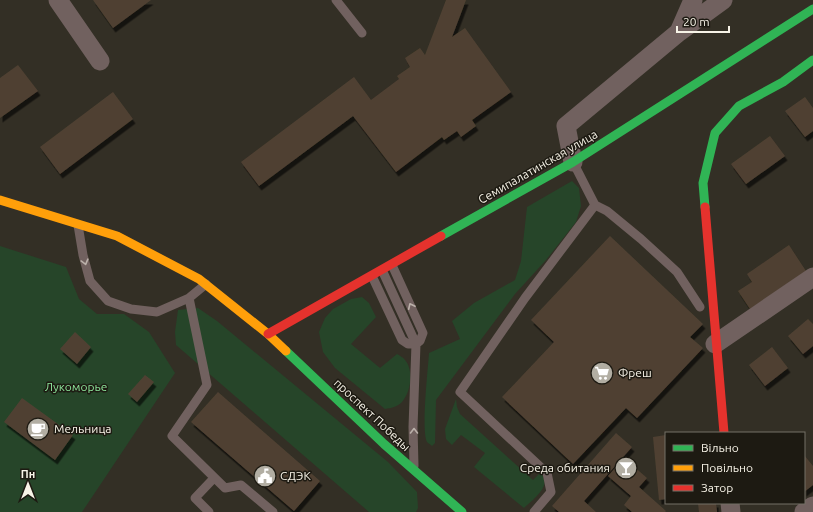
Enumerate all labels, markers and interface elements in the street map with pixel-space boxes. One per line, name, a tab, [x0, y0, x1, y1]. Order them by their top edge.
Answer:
scale bar	[677, 8, 729, 34]
text: 20 m	[683, 15, 710, 28]
street label: Семипалатинская улица	[476, 127, 600, 206]
one-way arrow	[80, 258, 88, 265]
one-way arrow	[408, 303, 416, 310]
supermarket icon: Фреш	[589, 360, 615, 386]
place label: Фреш	[618, 366, 652, 379]
street label: проспект Победы	[332, 376, 413, 453]
park label: Лукоморье	[45, 380, 107, 393]
cafe icon: Мельница	[25, 416, 51, 442]
place label: Мельница	[54, 422, 112, 435]
one-way arrow	[409, 428, 418, 434]
legend	[665, 432, 805, 504]
text: Вільно	[701, 441, 739, 454]
bar icon: Среда обитания	[613, 455, 639, 481]
place label: Среда обитания	[520, 461, 610, 474]
text: Повільно	[701, 461, 753, 474]
public building icon: СДЭК	[252, 463, 278, 489]
north arrow	[8, 464, 48, 504]
text: Пн	[21, 468, 35, 480]
place label: СДЭК	[280, 469, 311, 482]
text: Затор	[701, 481, 733, 494]

